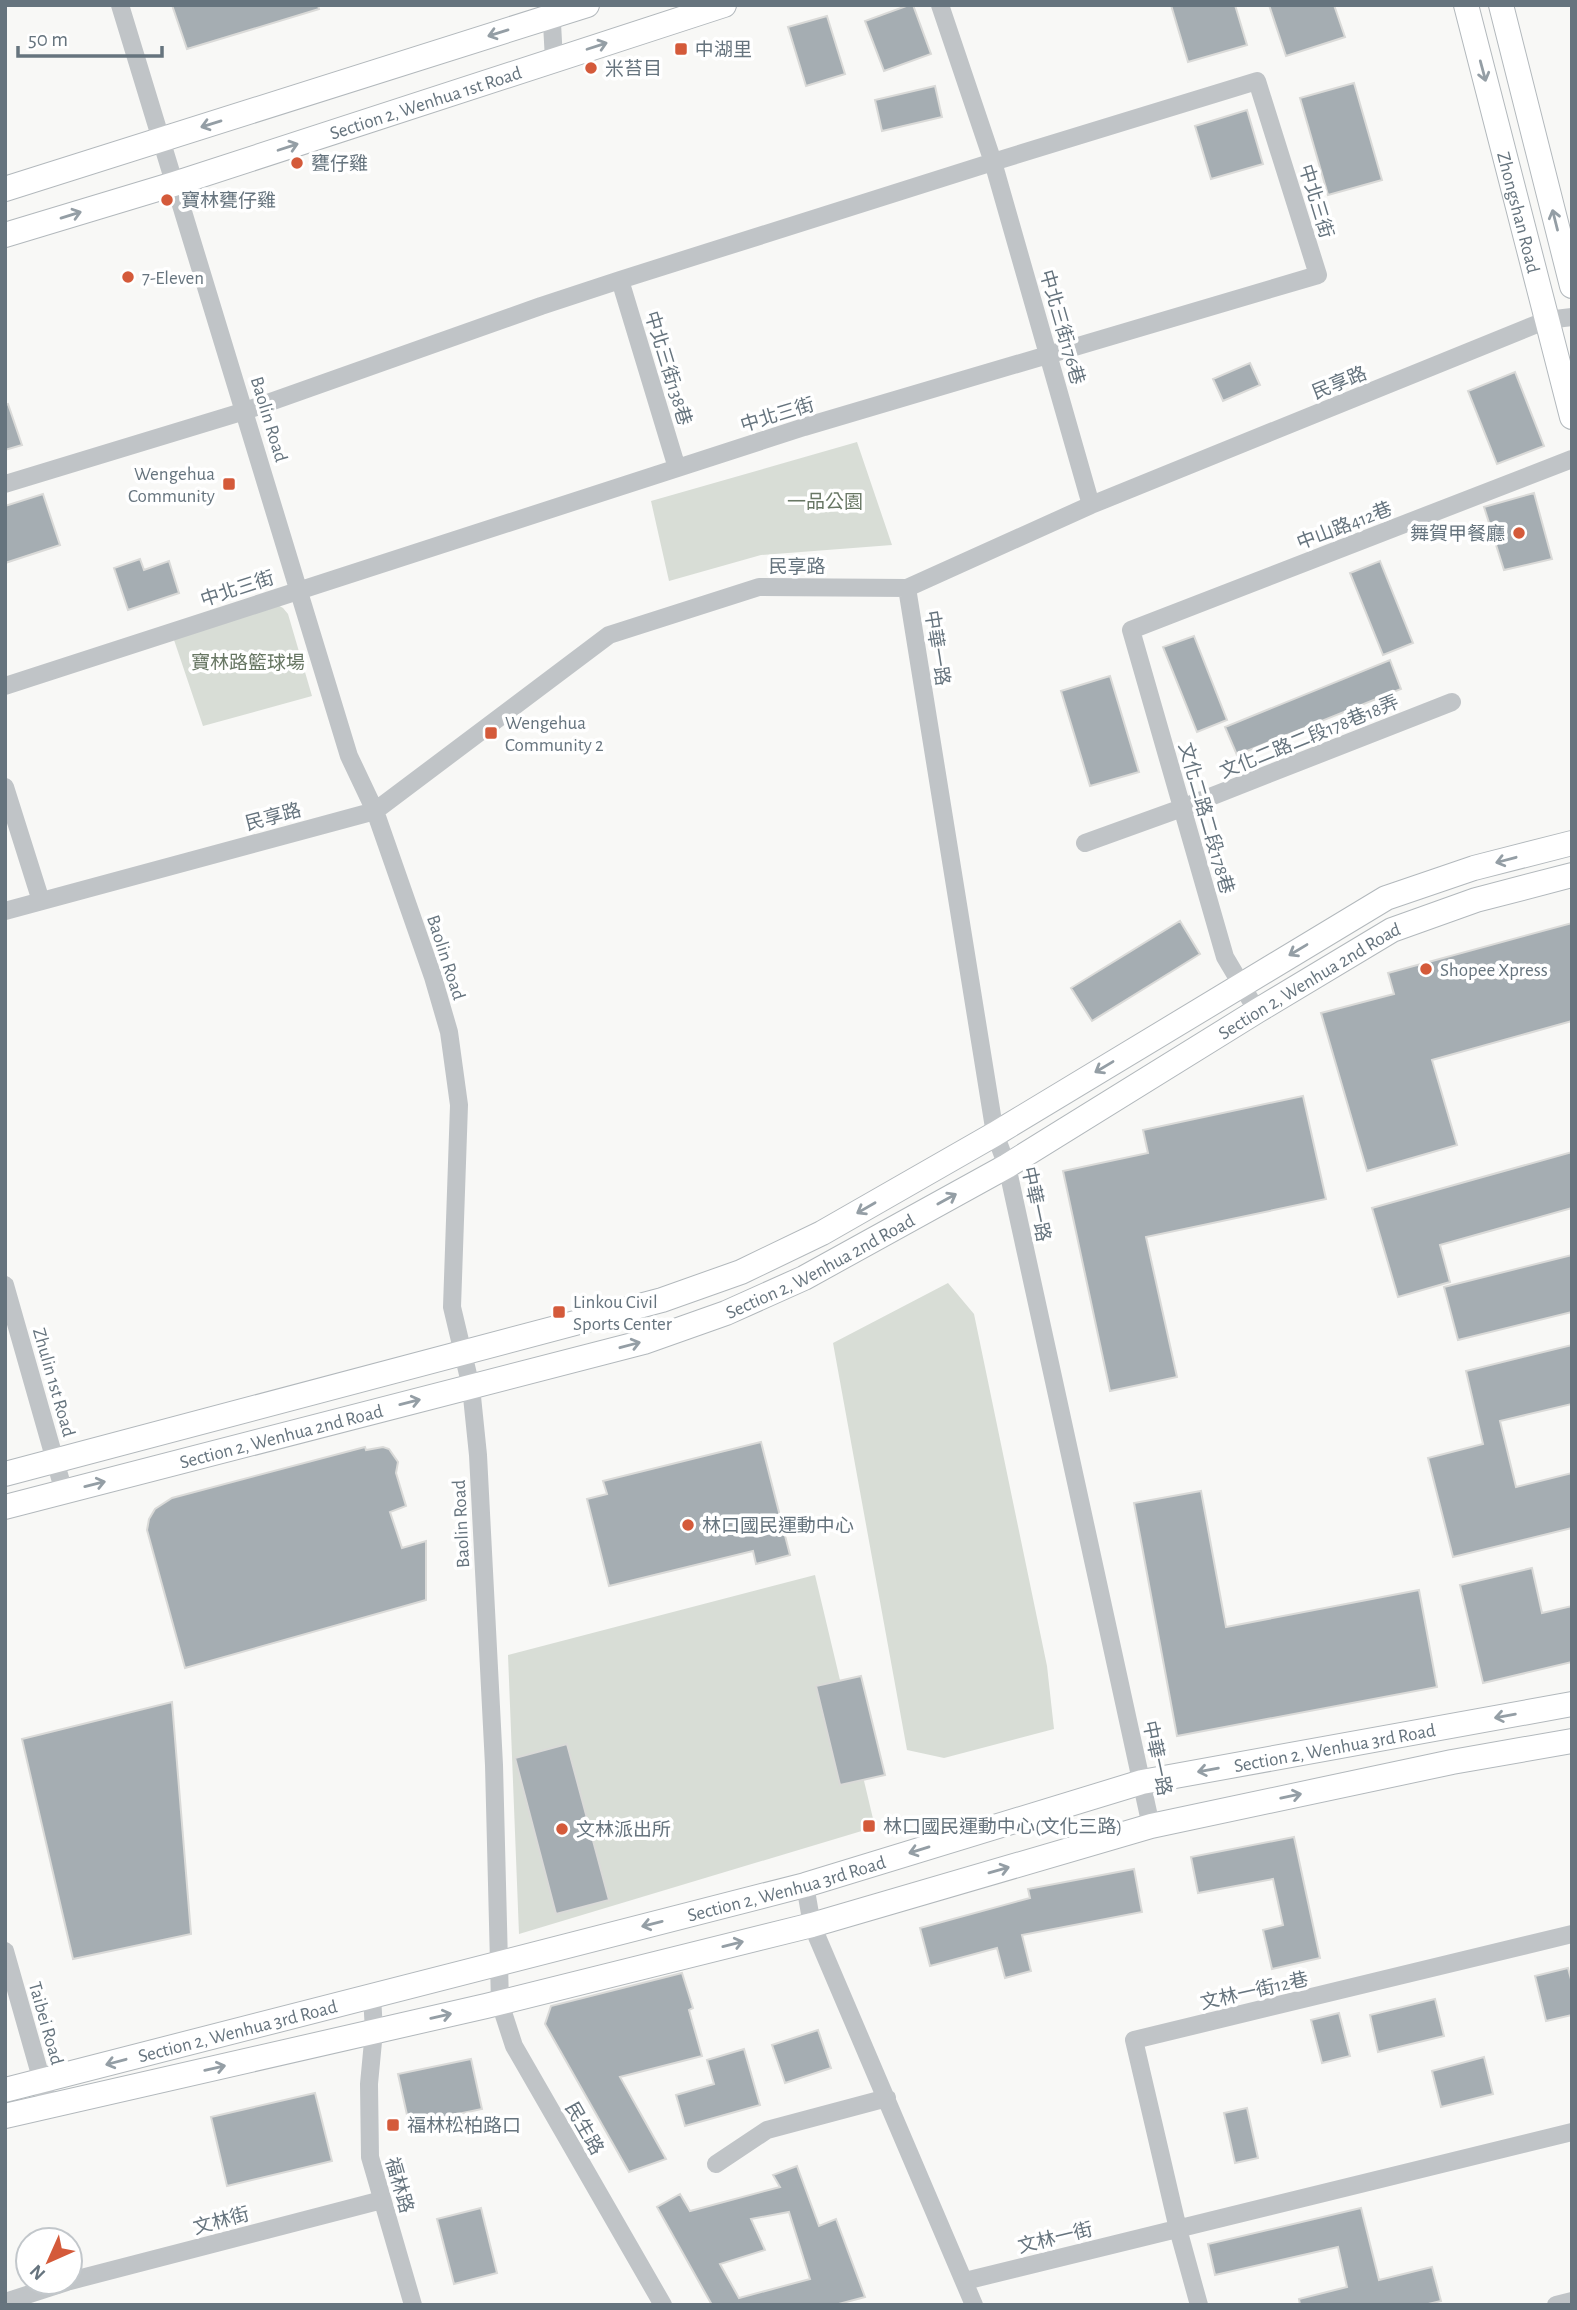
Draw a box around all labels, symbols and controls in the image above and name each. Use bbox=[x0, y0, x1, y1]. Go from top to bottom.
scale bar bbox=[18, 14, 161, 58]
one-way arrow bbox=[488, 28, 510, 40]
text: 50 m bbox=[28, 29, 68, 50]
one-way arrow bbox=[586, 39, 608, 52]
place label: 中湖里 bbox=[695, 40, 752, 60]
marker: 中湖里 bbox=[673, 41, 689, 57]
place label: 米苔目 bbox=[605, 59, 662, 79]
one-way arrow bbox=[1477, 59, 1490, 82]
marker: 米苔目 bbox=[583, 60, 599, 76]
street label: Section 2, Wenhua 1st Road bbox=[328, 63, 524, 144]
one-way arrow bbox=[201, 118, 223, 131]
one-way arrow bbox=[276, 140, 298, 152]
street label: Zhongshan Road bbox=[1493, 150, 1543, 275]
place label: 甕仔雞 bbox=[311, 153, 368, 174]
marker: 甕仔雞 bbox=[289, 155, 305, 171]
street label: 中北三街 bbox=[1295, 162, 1337, 241]
place label: 寶林甕仔雞 bbox=[181, 190, 276, 211]
marker: 寶林甕仔雞 bbox=[159, 192, 175, 208]
one-way arrow bbox=[59, 208, 81, 221]
one-way arrow bbox=[1548, 209, 1561, 232]
street label: 中北三街176巷 bbox=[1036, 267, 1089, 387]
marker: 7-Eleven bbox=[120, 269, 136, 285]
place label: 7-Eleven bbox=[142, 269, 204, 288]
street label: 中北三街138巷 bbox=[641, 308, 696, 428]
street label: 民享路 bbox=[1309, 362, 1370, 403]
street label: Baolin Road bbox=[247, 374, 291, 465]
street label: 中北三街 bbox=[738, 394, 817, 436]
place label: Wengehua Community bbox=[128, 465, 215, 506]
marker: Wengehua Community bbox=[221, 476, 237, 492]
park label: 一品公園 bbox=[787, 492, 863, 512]
street label: 中山路412巷 bbox=[1294, 498, 1395, 553]
place label: 舞賀甲餐廳 bbox=[1410, 523, 1505, 544]
marker: 舞賀甲餐廳 bbox=[1511, 525, 1527, 541]
street label: 民享路 bbox=[768, 556, 826, 577]
street label: 中北三街 bbox=[198, 568, 277, 610]
street label: 中華一路 bbox=[921, 609, 953, 687]
park label: 寶林路籃球場 bbox=[191, 652, 305, 673]
street label: 文化二路二段178巷18弄 bbox=[1217, 691, 1402, 782]
place label: Wengehua Community 2 bbox=[505, 714, 604, 755]
marker: Wengehua Community 2 bbox=[483, 725, 499, 741]
street label: 文化二路二段178巷 bbox=[1175, 740, 1238, 896]
street label: 民享路 bbox=[243, 799, 303, 834]
one-way arrow bbox=[1495, 854, 1518, 867]
street label: Baolin Road bbox=[423, 913, 468, 1003]
street label: Section 2, Wenhua 2nd Road bbox=[1215, 920, 1403, 1044]
one-way arrow bbox=[1289, 943, 1309, 957]
marker: Shopee Xpress bbox=[1418, 961, 1434, 977]
place label: Shopee Xpress bbox=[1440, 961, 1548, 980]
one-way arrow bbox=[1094, 1061, 1114, 1075]
street label: 中華一路 bbox=[1018, 1165, 1054, 1243]
one-way arrow bbox=[936, 1192, 957, 1205]
one-way arrow bbox=[856, 1201, 876, 1215]
street label: Section 2, Wenhua 2nd Road bbox=[723, 1211, 918, 1323]
place label: Linkou Civil Sports Center bbox=[573, 1293, 672, 1334]
marker: Linkou Civil Sports Center bbox=[551, 1304, 567, 1320]
street label: Zhulin 1st Road bbox=[29, 1326, 78, 1439]
one-way arrow bbox=[618, 1338, 641, 1351]
one-way arrow bbox=[398, 1395, 421, 1408]
street label: Section 2, Wenhua 2nd Road bbox=[178, 1402, 385, 1473]
one-way arrow bbox=[83, 1477, 106, 1490]
street label: Baolin Road bbox=[450, 1479, 473, 1569]
place label: 林口國民運動中心 bbox=[702, 1515, 854, 1536]
marker: 林口國民運動中心 bbox=[680, 1517, 696, 1533]
one-way arrow bbox=[1494, 1710, 1517, 1723]
street label: 中華一路 bbox=[1139, 1719, 1175, 1797]
street label: Section 2, Wenhua 3rd Road bbox=[1233, 1721, 1437, 1776]
one-way arrow bbox=[1198, 1764, 1220, 1777]
one-way arrow bbox=[1279, 1788, 1302, 1802]
place label: 林口國民運動中心(文化三路) bbox=[883, 1816, 1122, 1837]
marker: 林口國民運動中心(文化三路) bbox=[861, 1818, 877, 1834]
place label: 文林派出所 bbox=[576, 1819, 671, 1840]
marker: 文林派出所 bbox=[554, 1821, 570, 1837]
one-way arrow bbox=[908, 1844, 930, 1857]
street label: Section 2, Wenhua 3rd Road bbox=[686, 1853, 888, 1926]
one-way arrow bbox=[988, 1863, 1010, 1876]
one-way arrow bbox=[641, 1918, 664, 1931]
one-way arrow bbox=[721, 1937, 744, 1950]
street label: 文林一街12巷 bbox=[1198, 1968, 1310, 2013]
street label: Taibei Road bbox=[25, 1980, 67, 2067]
street label: Section 2, Wenhua 3rd Road bbox=[136, 1997, 339, 2066]
one-way arrow bbox=[429, 2009, 452, 2023]
one-way arrow bbox=[105, 2056, 128, 2069]
one-way arrow bbox=[203, 2061, 226, 2074]
street label: 民生路 bbox=[561, 2099, 607, 2158]
place label: 福林松柏路口 bbox=[407, 2115, 521, 2136]
marker: 福林松柏路口 bbox=[385, 2117, 401, 2133]
street label: 福林路 bbox=[382, 2155, 417, 2215]
street label: 文林街 bbox=[191, 2203, 251, 2238]
street label: 文林一街 bbox=[1016, 2218, 1095, 2257]
north arrow bbox=[14, 2226, 84, 2296]
text: N bbox=[27, 2261, 49, 2283]

